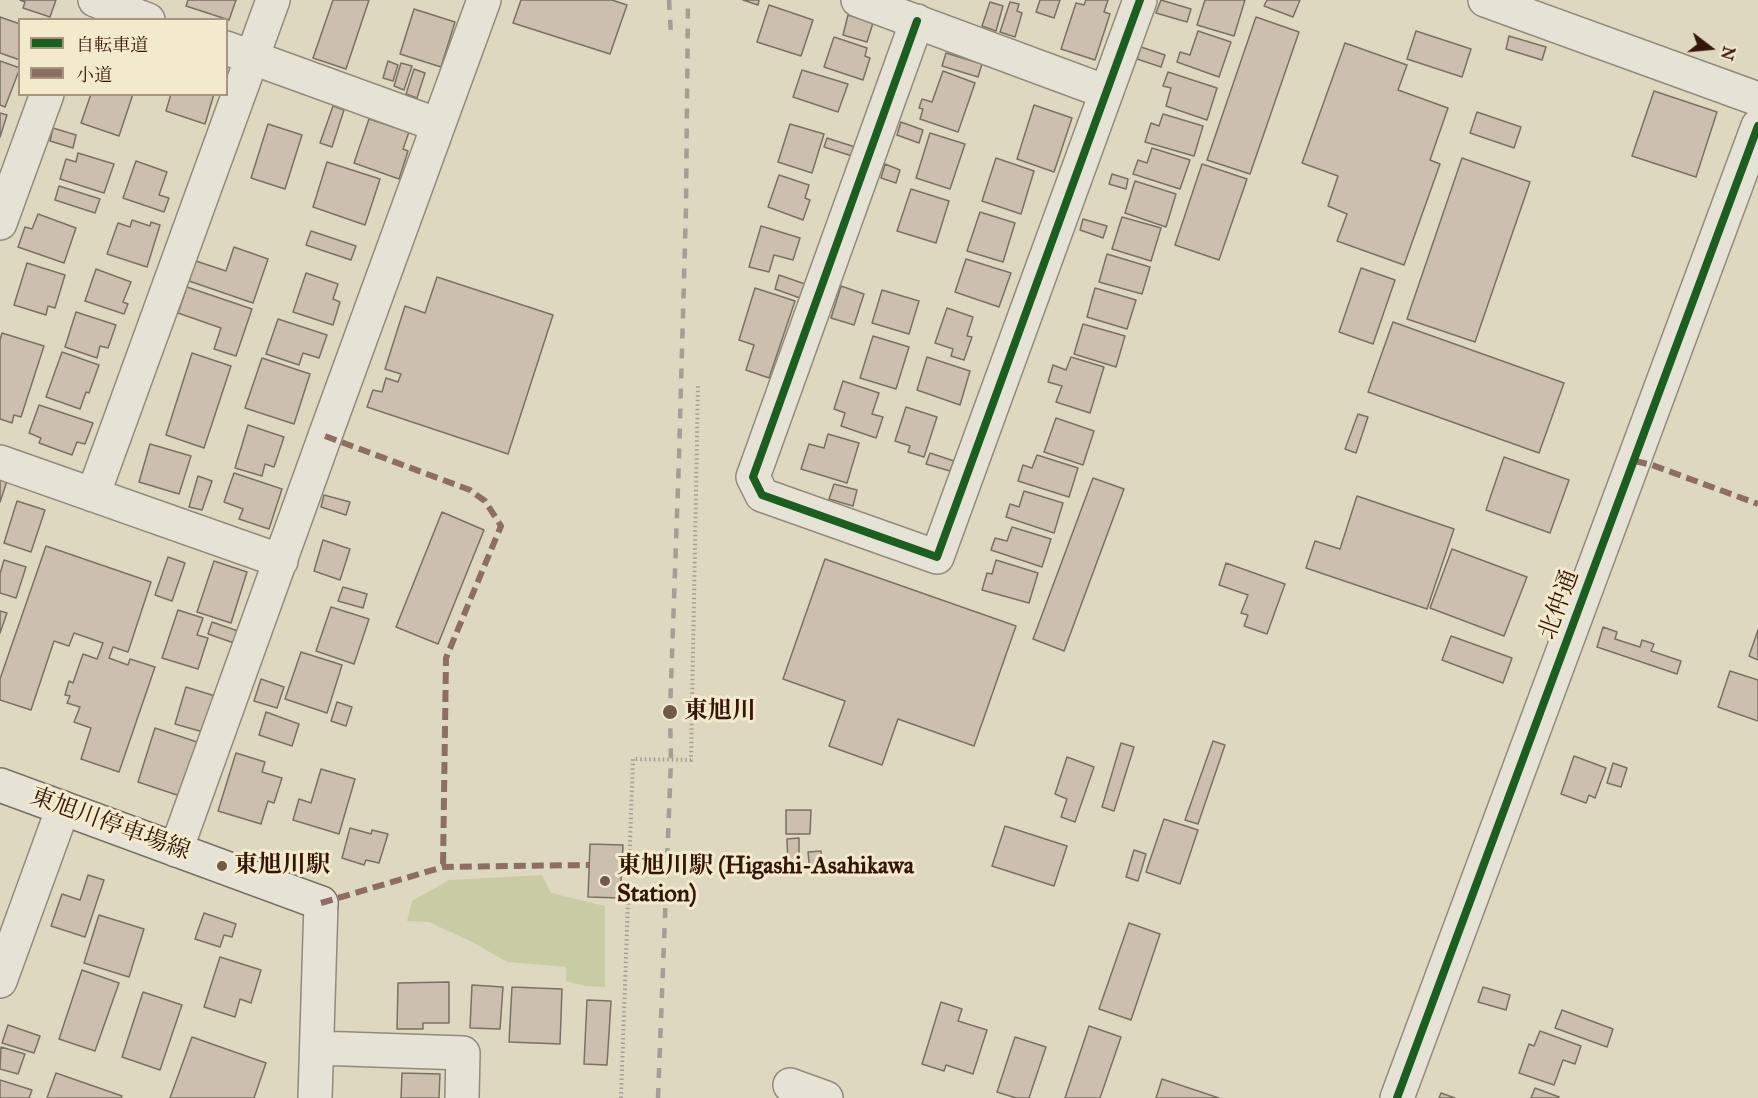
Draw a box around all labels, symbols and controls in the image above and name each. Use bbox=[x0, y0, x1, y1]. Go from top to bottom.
legend bbox=[18, 18, 228, 96]
north arrow bbox=[1680, 18, 1740, 78]
text: 自転車道 bbox=[76, 34, 148, 56]
text: N bbox=[1717, 44, 1739, 62]
text: 小道 bbox=[76, 64, 112, 86]
street label: 北仲通 bbox=[1534, 566, 1586, 644]
place label: 東旭川 bbox=[684, 698, 756, 726]
marker: 東旭川 bbox=[661, 703, 679, 721]
street label: 東旭川停車場線 bbox=[26, 783, 194, 867]
place label: 東旭川駅 bbox=[234, 852, 330, 880]
place label: 東旭川駅 (Higashi-Asahikawa Station) bbox=[617, 853, 914, 909]
marker: 東旭川駅 bbox=[215, 859, 229, 873]
marker: 東旭川駅 (Higashi-Asahikawa Station) bbox=[598, 874, 612, 888]

